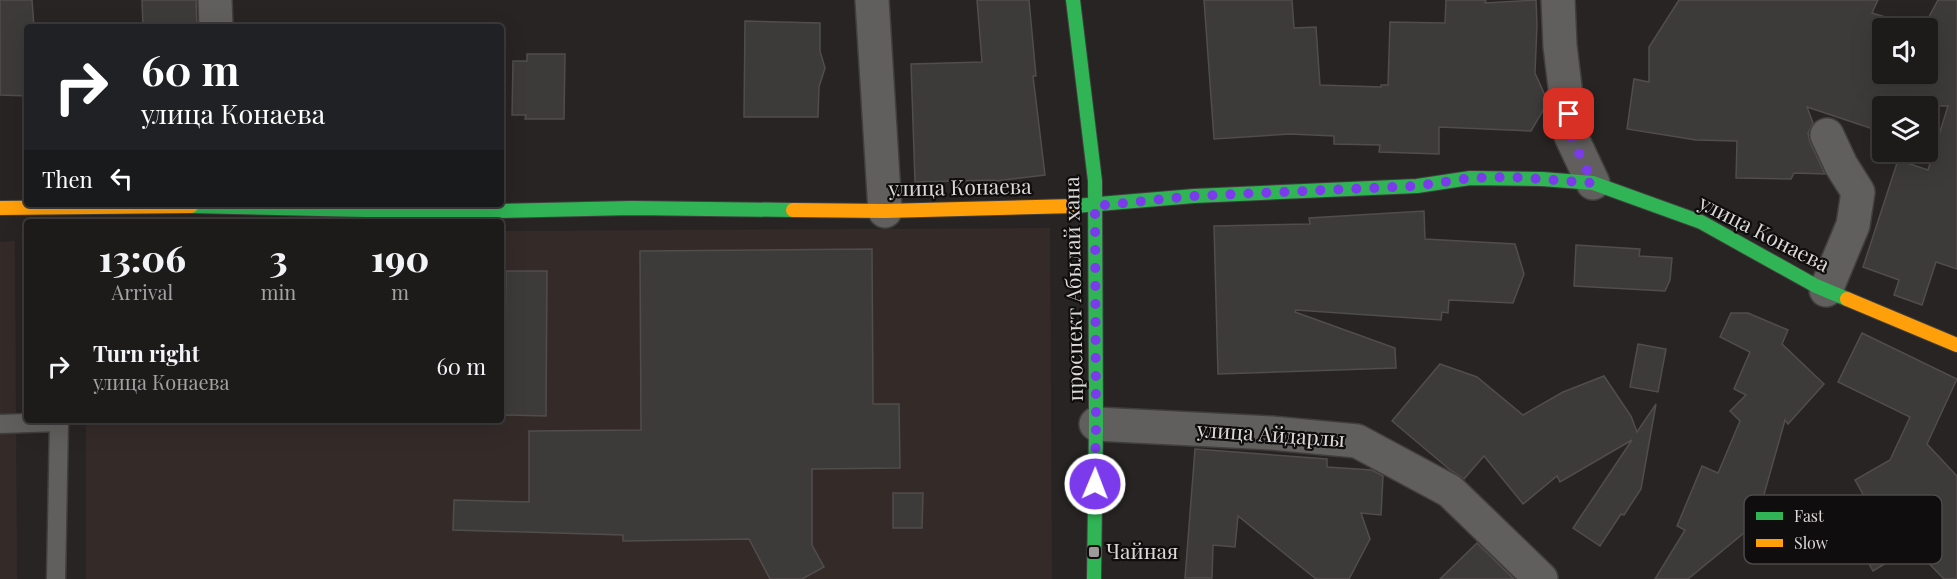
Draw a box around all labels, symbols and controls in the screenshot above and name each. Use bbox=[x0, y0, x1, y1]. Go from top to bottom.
map controls bbox=[1872, 18, 1938, 162]
button: sound bbox=[1872, 18, 1938, 84]
text: 60 m bbox=[141, 41, 239, 97]
icon: right bbox=[42, 48, 120, 126]
pin bbox=[1543, 88, 1594, 139]
text: улица Конаева bbox=[141, 95, 325, 131]
button: layers bbox=[1872, 96, 1938, 162]
icon: arrive bbox=[1552, 97, 1585, 130]
icon: left bbox=[105, 162, 138, 195]
text: Then bbox=[42, 164, 93, 194]
street label: улица Конаева bbox=[887, 171, 1032, 201]
street label: проспект Абылай хана bbox=[1056, 176, 1088, 402]
street label: улица Конаева bbox=[1694, 187, 1836, 277]
text: 13:06 bbox=[99, 233, 186, 281]
text: 3 bbox=[269, 233, 287, 281]
text: 190 bbox=[371, 233, 429, 281]
text: Arrival bbox=[112, 278, 173, 305]
text: min bbox=[261, 278, 296, 305]
text: m bbox=[391, 278, 409, 305]
text: Turn right bbox=[93, 338, 199, 368]
icon: right bbox=[42, 350, 75, 383]
text: 60 m bbox=[436, 351, 486, 381]
text: улица Конаева bbox=[93, 368, 229, 395]
street label: улица Айдарлы bbox=[1195, 414, 1346, 452]
position arrow bbox=[1063, 452, 1127, 516]
legend bbox=[1744, 495, 1942, 564]
text: Fast bbox=[1794, 505, 1824, 526]
text: Slow bbox=[1794, 532, 1829, 553]
place label: Чайная bbox=[1106, 536, 1178, 564]
marker: Чайная bbox=[1087, 545, 1101, 559]

